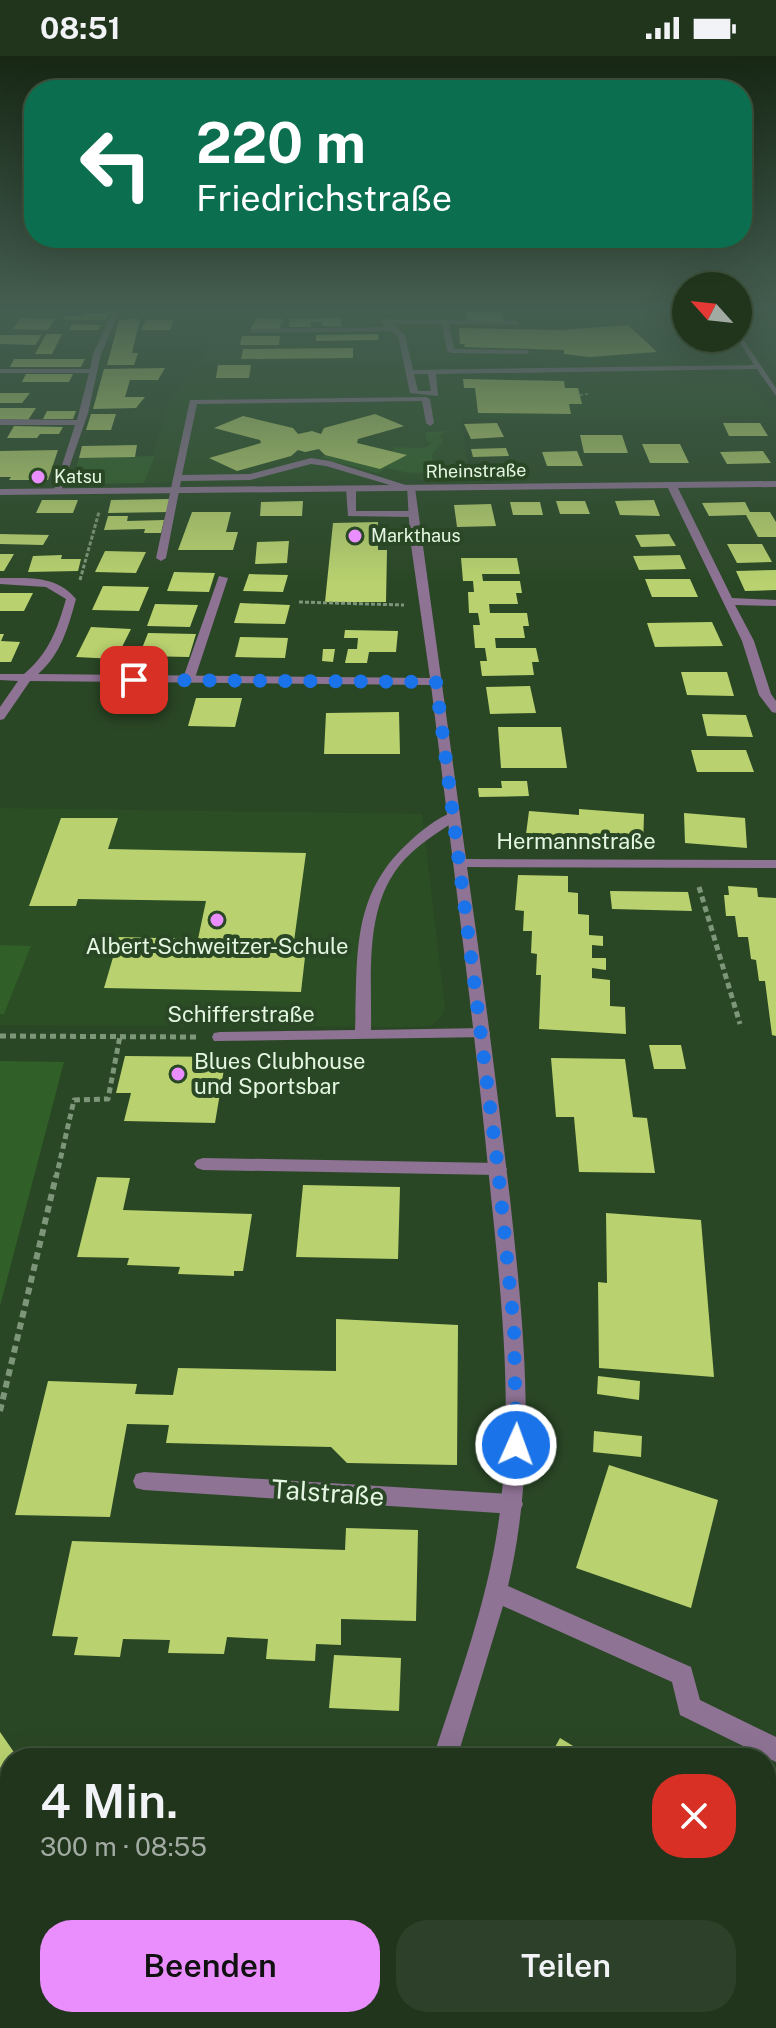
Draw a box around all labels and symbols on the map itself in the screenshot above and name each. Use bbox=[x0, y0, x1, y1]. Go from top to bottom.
north arrow bbox=[672, 272, 752, 352]
street label: Rheinstraße bbox=[425, 459, 527, 482]
place label: Katsu bbox=[54, 466, 102, 487]
marker: Katsu bbox=[29, 468, 47, 486]
place label: Markthaus bbox=[371, 525, 461, 546]
marker: Markthaus bbox=[346, 527, 364, 545]
pin bbox=[100, 646, 168, 714]
street label: Hermannstraße bbox=[496, 828, 656, 854]
marker: Albert-Schweitzer-Schule bbox=[208, 911, 226, 929]
place label: Albert-Schweitzer-Schule bbox=[85, 933, 349, 959]
street label: Schifferstraße bbox=[167, 1001, 315, 1027]
place label: Blues Clubhouse und Sportsbar bbox=[194, 1048, 366, 1099]
marker: Blues Clubhouse und Sportsbar bbox=[169, 1065, 187, 1083]
position arrow bbox=[474, 1403, 558, 1487]
street label: Talstraße bbox=[271, 1473, 385, 1512]

